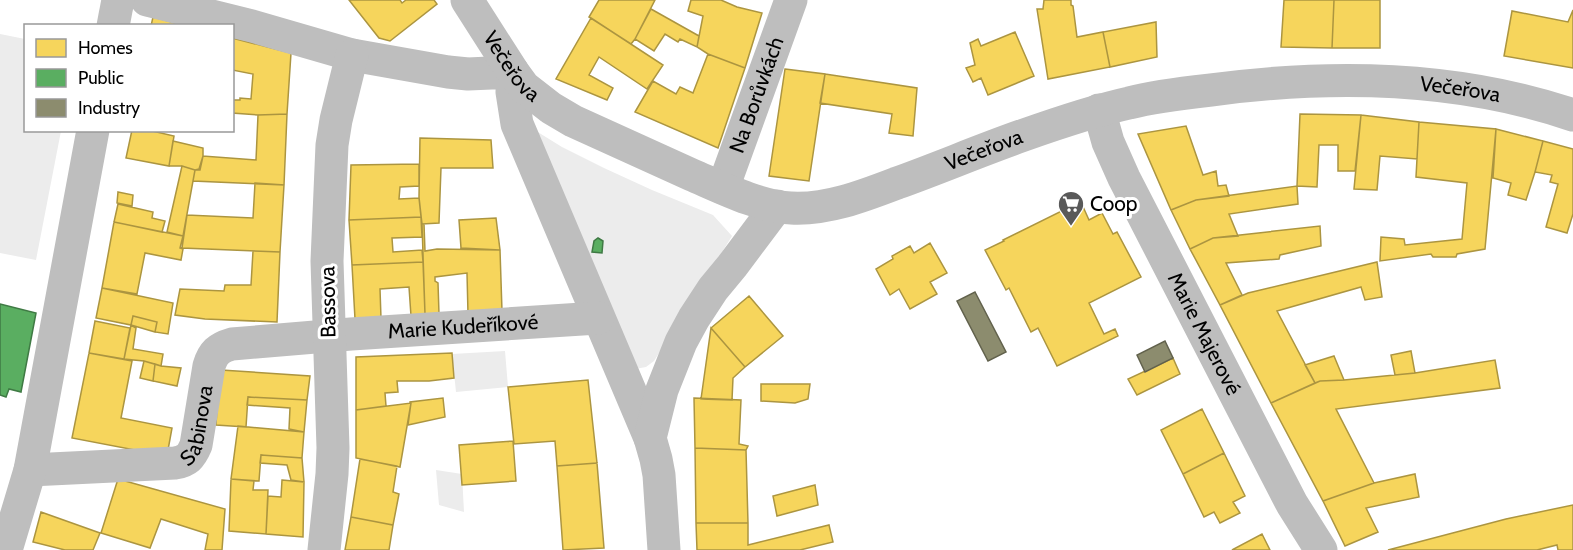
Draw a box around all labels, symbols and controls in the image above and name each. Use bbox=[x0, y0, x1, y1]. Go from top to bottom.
legend bbox=[24, 24, 234, 132]
street label: Večeřova bbox=[478, 26, 545, 107]
street label: Na Borůvkách bbox=[724, 33, 789, 156]
text: Homes bbox=[78, 37, 133, 59]
text: Public bbox=[78, 67, 124, 89]
street label: Večeřova bbox=[1419, 71, 1503, 107]
text: Industry bbox=[78, 97, 140, 119]
street label: Večeřova bbox=[941, 124, 1026, 176]
supermarket icon: Coop bbox=[1056, 189, 1086, 227]
place label: Coop bbox=[1090, 191, 1137, 216]
street label: Bassova bbox=[314, 266, 341, 338]
street label: Marie Majerové bbox=[1163, 268, 1247, 399]
street label: Marie Kudeříkové bbox=[387, 309, 539, 344]
street label: Sabinova bbox=[175, 383, 218, 471]

